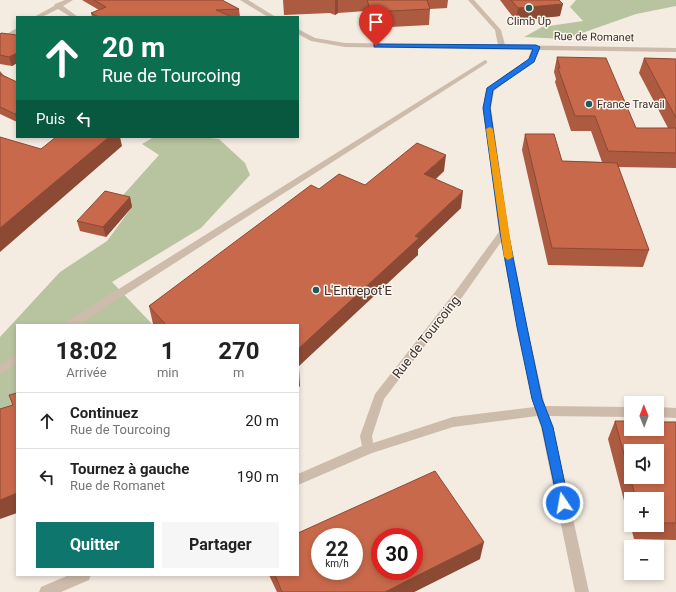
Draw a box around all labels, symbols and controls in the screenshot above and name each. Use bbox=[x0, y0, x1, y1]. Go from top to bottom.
marker: Climb Up bbox=[524, 3, 534, 13]
pin bbox=[359, 5, 393, 46]
icon: arrive bbox=[365, 11, 387, 33]
place label: Climb Up bbox=[507, 15, 551, 28]
street label: Rue de Romanet bbox=[554, 30, 635, 44]
text: 20 m bbox=[102, 31, 165, 64]
icon: ahead bbox=[36, 32, 88, 84]
text: Rue de Tourcoing bbox=[102, 65, 241, 86]
place label: France Travail bbox=[597, 98, 665, 111]
marker: France Travail bbox=[584, 99, 594, 109]
icon: left bbox=[73, 108, 95, 130]
text: Puis bbox=[36, 110, 65, 128]
place label: L'Entrepot'E bbox=[324, 283, 392, 298]
marker: L'Entrepot'E bbox=[311, 285, 321, 295]
street label: Rue de Tourcoing bbox=[389, 293, 463, 381]
text: 18:02 bbox=[56, 337, 117, 365]
text: 1 bbox=[161, 337, 175, 365]
text: 270 bbox=[218, 337, 259, 365]
text: Arrivée bbox=[66, 365, 107, 380]
text: min bbox=[157, 365, 179, 380]
text: m bbox=[233, 365, 245, 380]
north arrow bbox=[624, 396, 664, 436]
map controls bbox=[624, 396, 664, 580]
text: Continuez bbox=[70, 404, 138, 422]
icon: ahead bbox=[36, 410, 58, 432]
text: 20 m bbox=[245, 412, 279, 430]
text: Rue de Tourcoing bbox=[70, 422, 170, 437]
button: sound bbox=[624, 444, 664, 484]
text: Tournez à gauche bbox=[70, 460, 189, 478]
icon: left bbox=[36, 466, 58, 488]
text: 190 m bbox=[237, 468, 279, 486]
text: Rue de Romanet bbox=[70, 478, 165, 493]
position arrow bbox=[542, 482, 584, 524]
button: + bbox=[624, 492, 664, 532]
button: Quitter bbox=[36, 522, 154, 568]
button: Partager bbox=[162, 522, 279, 568]
speed limit sign: 30 bbox=[371, 528, 423, 580]
text: 22 bbox=[326, 537, 348, 561]
button: − bbox=[624, 540, 664, 580]
text: km/h bbox=[325, 558, 349, 569]

